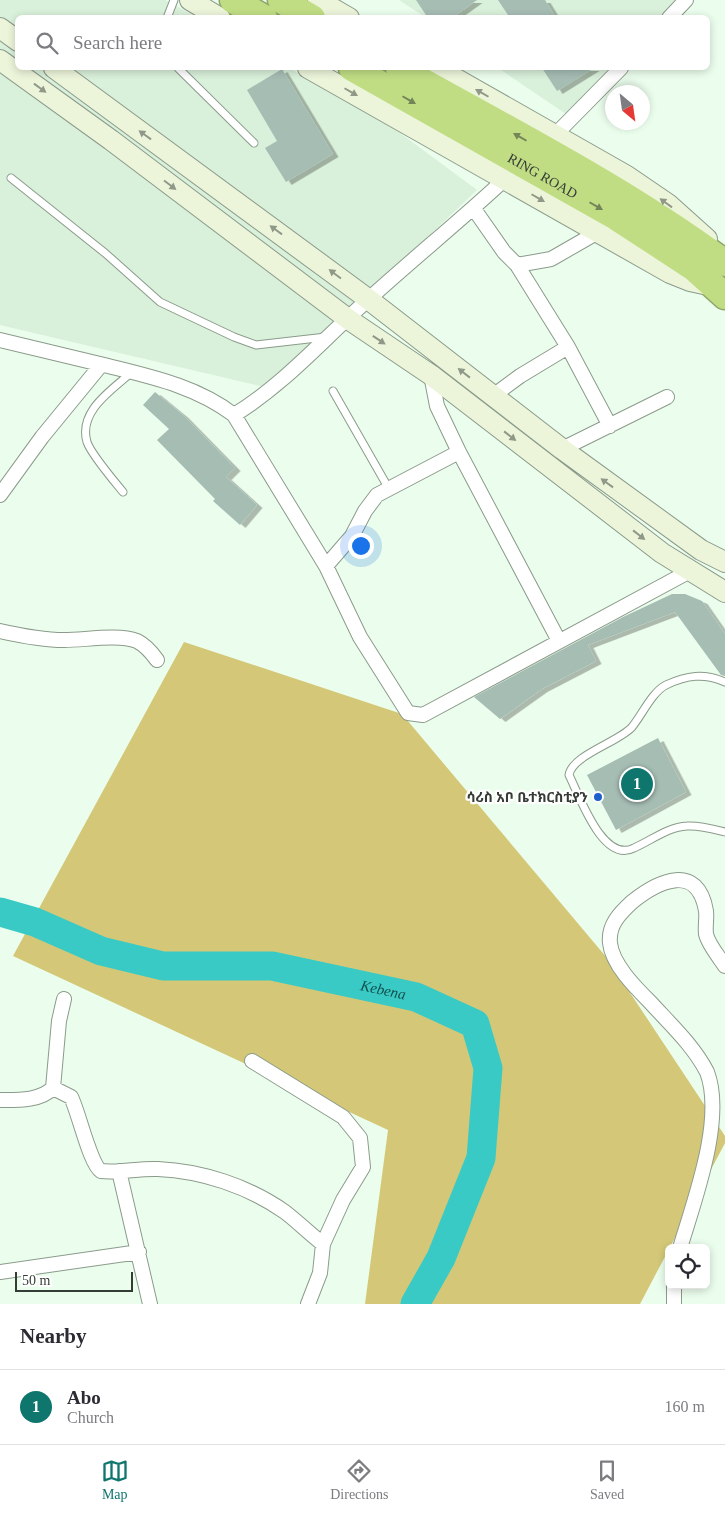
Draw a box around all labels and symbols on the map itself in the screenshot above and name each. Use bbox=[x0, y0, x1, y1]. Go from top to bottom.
one-way arrow bbox=[33, 83, 47, 93]
north arrow bbox=[605, 85, 650, 130]
one-way arrow bbox=[344, 87, 357, 96]
one-way arrow bbox=[474, 89, 489, 97]
one-way arrow bbox=[403, 96, 416, 105]
one-way arrow bbox=[139, 129, 152, 140]
one-way arrow bbox=[514, 132, 527, 141]
street label: RING ROAD bbox=[505, 151, 580, 202]
one-way arrow bbox=[163, 180, 177, 190]
one-way arrow bbox=[530, 194, 545, 202]
one-way arrow bbox=[660, 198, 673, 209]
one-way arrow bbox=[590, 202, 603, 211]
one-way arrow bbox=[270, 225, 283, 236]
one-way arrow bbox=[329, 269, 342, 279]
one-way arrow bbox=[372, 335, 386, 345]
one-way arrow bbox=[458, 368, 471, 379]
one-way arrow bbox=[503, 431, 517, 441]
one-way arrow bbox=[600, 478, 614, 488]
one-way arrow bbox=[632, 530, 646, 540]
your location bbox=[348, 533, 374, 559]
pin: 1 bbox=[621, 765, 653, 803]
place label: ሳሪስ አቦ ቤተክርስቲያን bbox=[466, 790, 588, 805]
marker: ሳሪስ አቦ ቤተክርስቲያን bbox=[592, 791, 604, 803]
water label: Kebena bbox=[358, 977, 407, 1003]
scale bar bbox=[15, 1269, 132, 1292]

